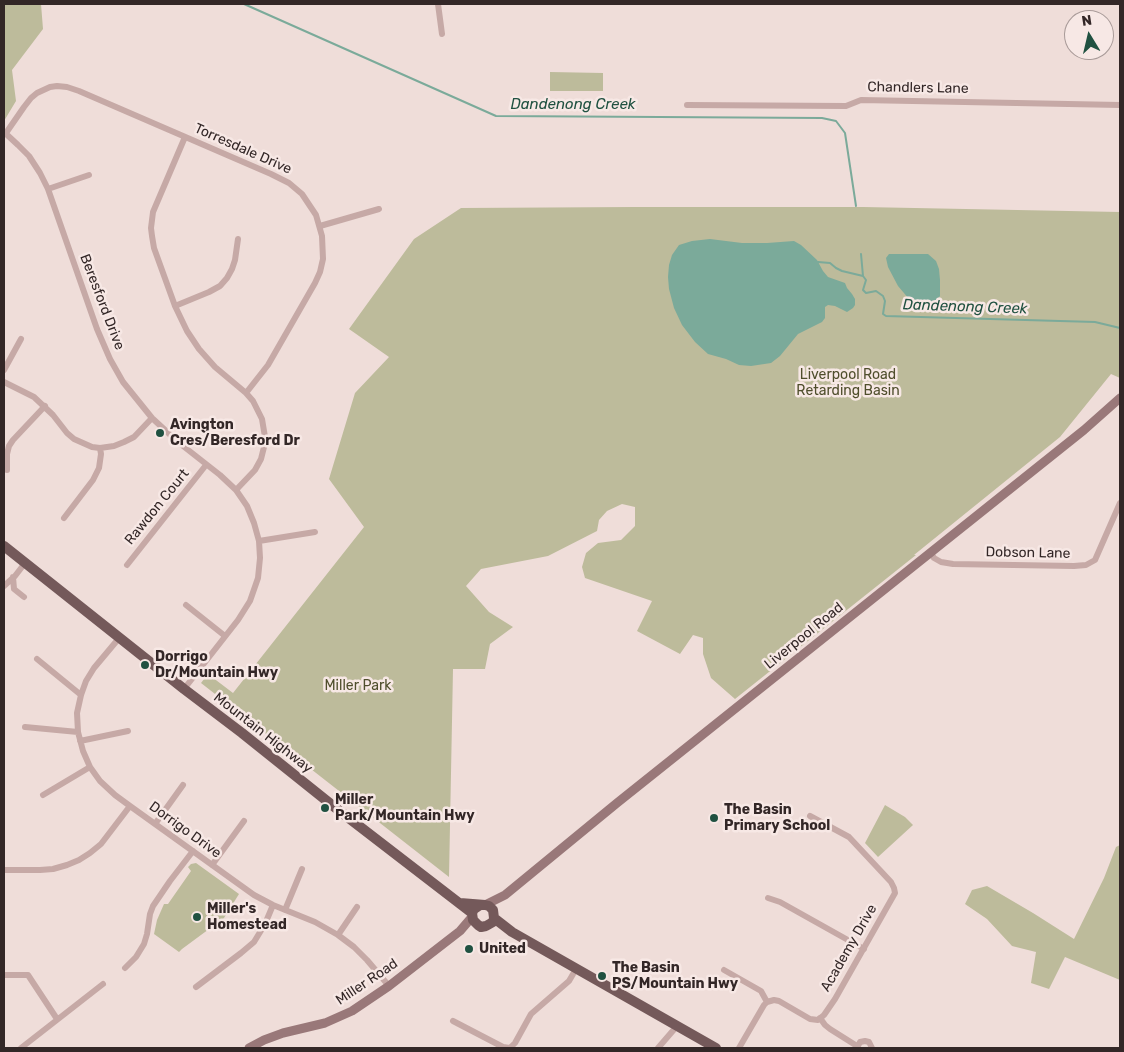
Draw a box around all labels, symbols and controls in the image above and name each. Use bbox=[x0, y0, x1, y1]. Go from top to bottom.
north arrow bbox=[1064, 10, 1114, 60]
text: N bbox=[1080, 11, 1093, 30]
street label: Chandlers Lane bbox=[867, 79, 969, 97]
water label: Dandenong Creek bbox=[510, 96, 636, 114]
street label: Torresdale Drive bbox=[192, 120, 294, 178]
street label: Beresford Drive bbox=[76, 252, 128, 352]
water label: Dandenong Creek bbox=[902, 296, 1028, 318]
park label: Liverpool Road Retarding Basin bbox=[796, 367, 900, 400]
place label: Avington Cres/Beresford Dr bbox=[170, 417, 300, 450]
marker: Avington Cres/Beresford Dr bbox=[154, 427, 166, 439]
street label: Rawdon Court bbox=[121, 466, 193, 548]
street label: Dobson Lane bbox=[985, 544, 1071, 562]
street label: Liverpool Road bbox=[761, 599, 847, 673]
place label: Dorrigo Dr/Mountain Hwy bbox=[155, 649, 278, 682]
marker: Dorrigo Dr/Mountain Hwy bbox=[139, 659, 151, 671]
park label: Miller Park bbox=[324, 678, 392, 694]
street label: Mountain Highway bbox=[210, 689, 316, 777]
place label: Miller Park/Mountain Hwy bbox=[335, 792, 475, 824]
street label: Dorrigo Drive bbox=[146, 798, 224, 862]
marker: Miller Park/Mountain Hwy bbox=[319, 802, 331, 814]
place label: The Basin Primary School bbox=[724, 802, 830, 834]
marker: The Basin Primary School bbox=[708, 812, 720, 824]
place label: Miller's Homestead bbox=[207, 901, 287, 934]
street label: Academy Drive bbox=[817, 901, 881, 995]
marker: Miller's Homestead bbox=[191, 911, 203, 923]
place label: United bbox=[479, 941, 526, 957]
marker: United bbox=[463, 943, 475, 955]
street label: Miller Road bbox=[333, 955, 401, 1009]
place label: The Basin PS/Mountain Hwy bbox=[612, 960, 738, 992]
marker: The Basin PS/Mountain Hwy bbox=[596, 970, 608, 982]

